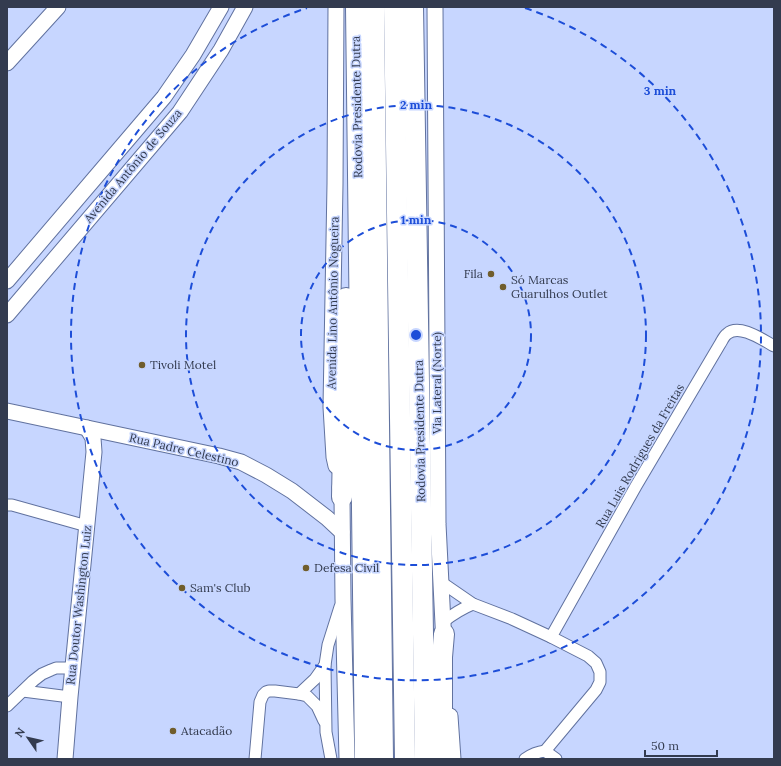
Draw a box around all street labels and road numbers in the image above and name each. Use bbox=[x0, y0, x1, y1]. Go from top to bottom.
street label: Rodovia Presidente Dutra bbox=[348, 36, 365, 178]
street label: Avenida Antônio de Souza bbox=[80, 106, 185, 227]
street label: Avenida Lino Antônio Nogueira bbox=[323, 216, 342, 391]
street label: Via Lateral (Norte) bbox=[429, 332, 445, 435]
street label: Rodovia Presidente Dutra bbox=[411, 360, 428, 502]
street label: Rua Luis Rodrigues da Freitas bbox=[592, 381, 687, 531]
street label: Rua Padre Celestino bbox=[128, 430, 240, 469]
street label: Rua Doutor Washington Luiz bbox=[63, 524, 94, 686]

